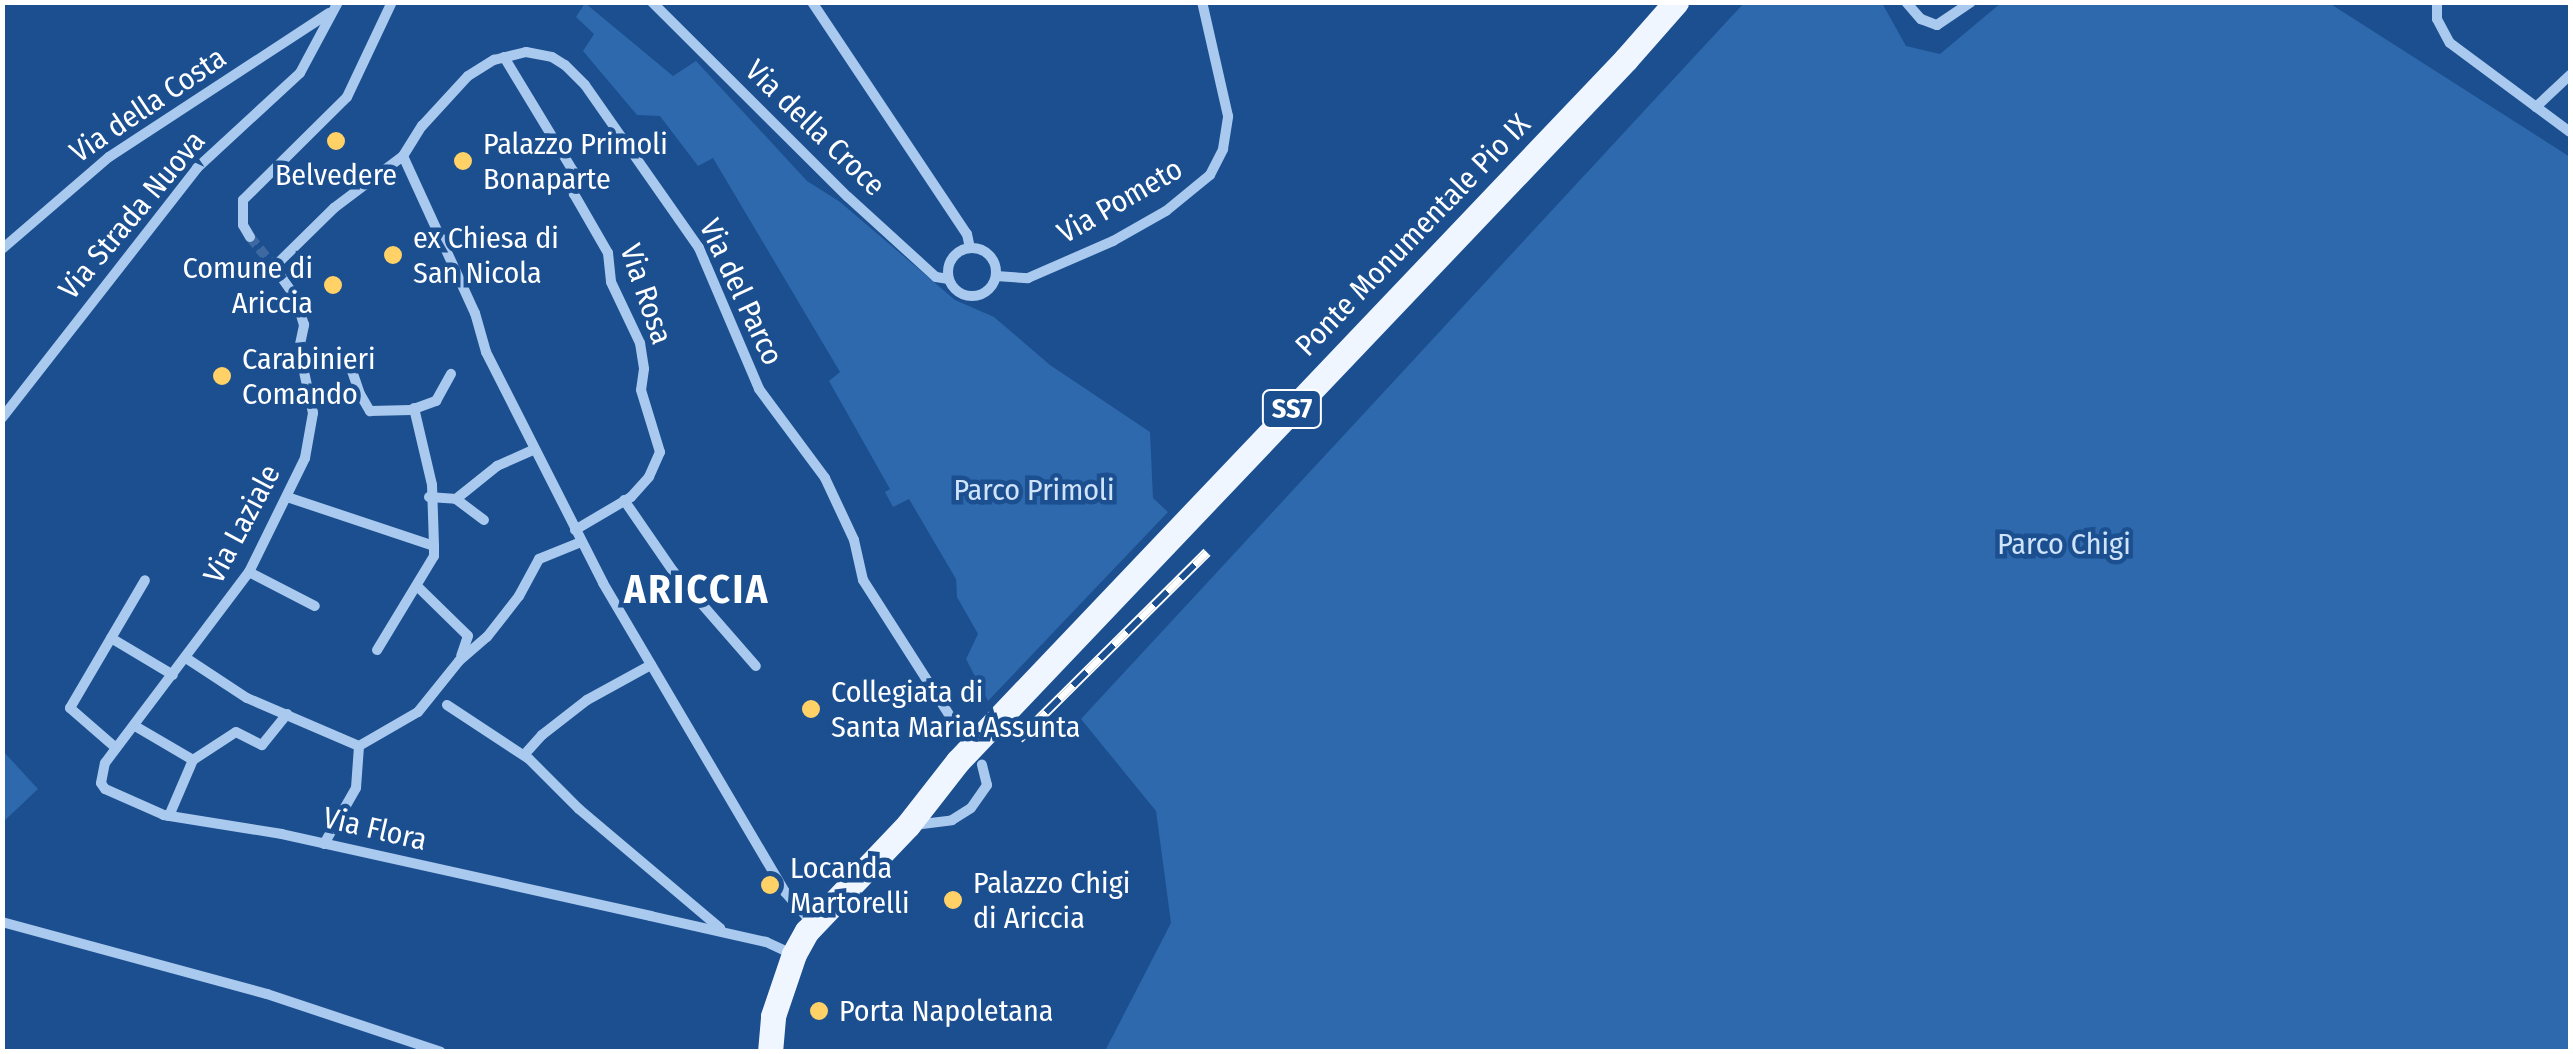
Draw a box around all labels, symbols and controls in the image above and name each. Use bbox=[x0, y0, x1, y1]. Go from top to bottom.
street label: Via della Costa bbox=[63, 40, 233, 170]
street label: Via della Croce bbox=[738, 52, 892, 204]
street label: Ponte Monumentale Pio IX bbox=[1288, 107, 1538, 363]
street label: Via Strada Nuova bbox=[51, 124, 213, 306]
place label: Palazzo Primoli Bonaparte bbox=[483, 126, 668, 196]
marker: Belvedere bbox=[325, 130, 347, 152]
marker: Palazzo Primoli Bonaparte bbox=[452, 150, 474, 172]
street label: Via Pometo bbox=[1051, 151, 1189, 251]
place label: Belvedere bbox=[275, 157, 397, 193]
street label: Via del Parco bbox=[692, 213, 790, 371]
place label: ex Chiesa di San Nicola bbox=[413, 220, 559, 290]
street label: Via Rosa bbox=[612, 239, 680, 349]
marker: ex Chiesa di San Nicola bbox=[382, 244, 404, 266]
place label: Comune di Ariccia bbox=[183, 250, 313, 320]
marker: Comune di Ariccia bbox=[322, 274, 344, 296]
place label: Carabinieri Comando bbox=[242, 341, 376, 412]
marker: Carabinieri Comando bbox=[211, 365, 233, 387]
road number: SS7 bbox=[1260, 386, 1324, 432]
street label: Via Laziale bbox=[196, 459, 288, 589]
park label: Parco Primoli bbox=[953, 472, 1115, 508]
park label: Parco Chigi bbox=[1997, 526, 2131, 562]
district label: ARICCIA bbox=[624, 566, 770, 614]
place label: Collegiata di Santa Maria Assunta bbox=[831, 674, 1080, 744]
marker: Collegiata di Santa Maria Assunta bbox=[800, 698, 822, 720]
street label: Via Flora bbox=[320, 800, 430, 858]
place label: Locanda Martorelli bbox=[790, 850, 909, 920]
place label: Palazzo Chigi di Ariccia bbox=[973, 865, 1130, 936]
marker: Locanda Martorelli bbox=[759, 874, 781, 896]
marker: Palazzo Chigi di Ariccia bbox=[942, 889, 964, 911]
place label: Porta Napoletana bbox=[839, 993, 1053, 1029]
marker: Porta Napoletana bbox=[808, 1000, 830, 1022]

